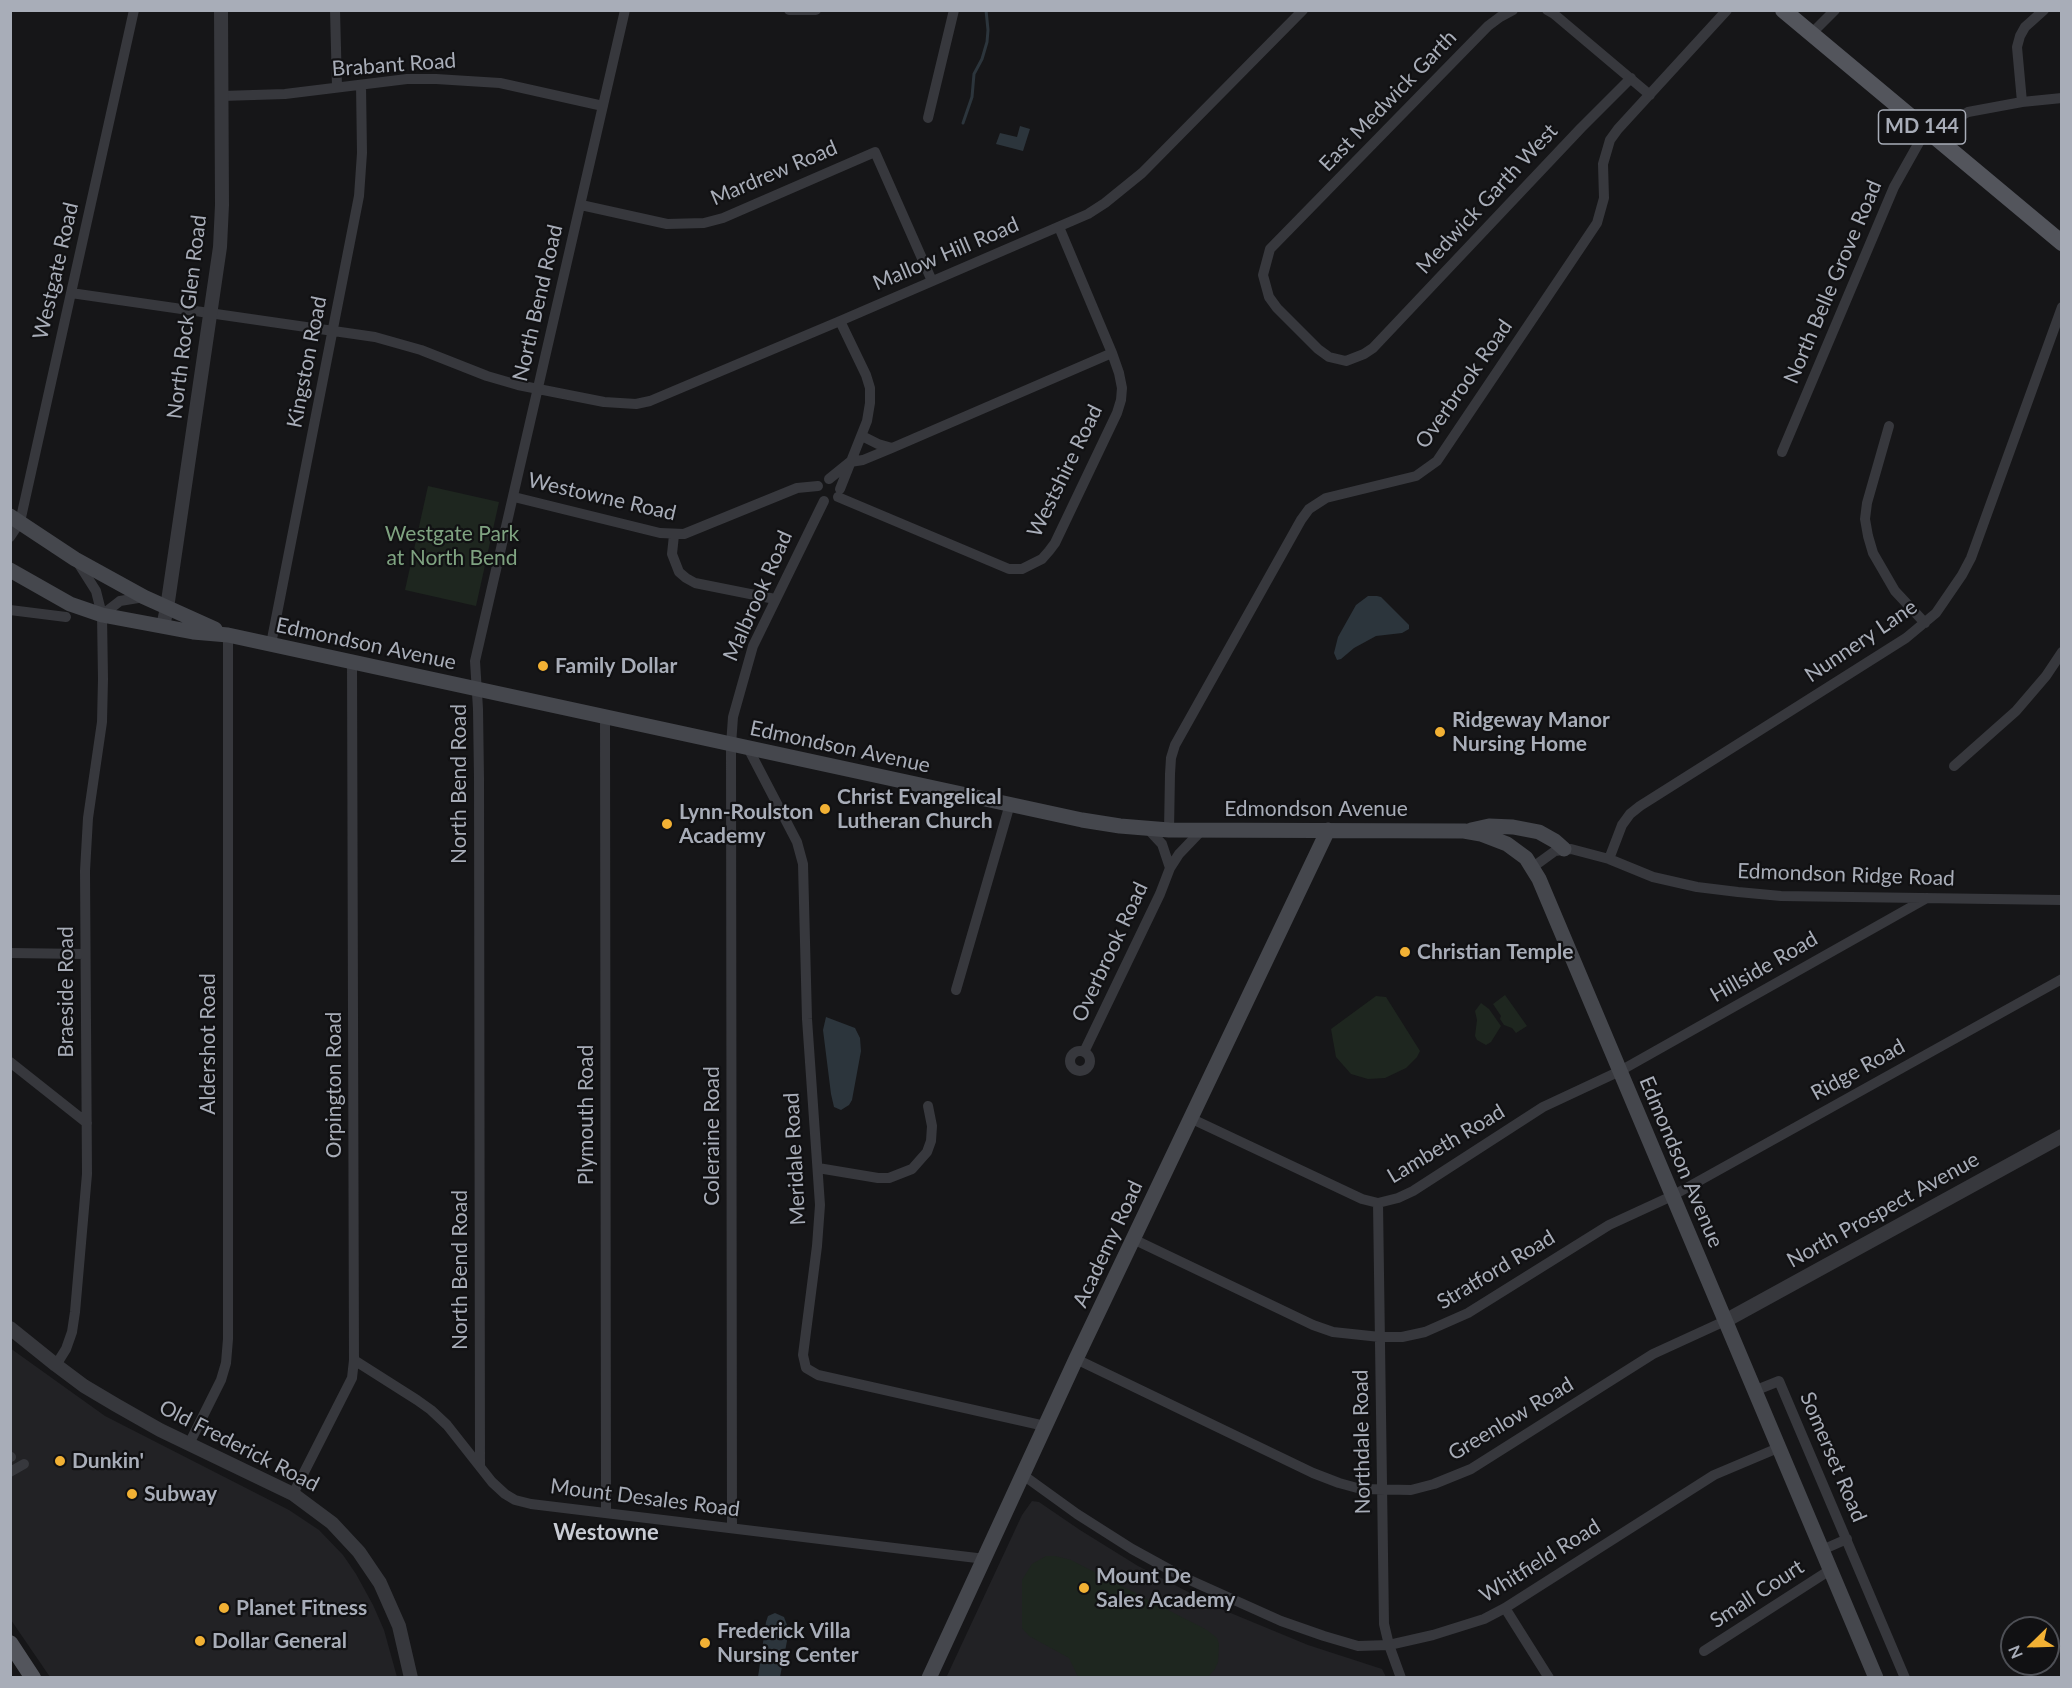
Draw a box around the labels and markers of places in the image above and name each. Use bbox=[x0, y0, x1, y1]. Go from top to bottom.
place label: Family Dollar bbox=[555, 653, 677, 679]
marker: Family Dollar bbox=[536, 659, 550, 673]
place label: Ridgeway Manor Nursing Home bbox=[1452, 707, 1610, 757]
marker: Ridgeway Manor Nursing Home bbox=[1433, 725, 1447, 739]
place label: Christ Evangelical Lutheran Church bbox=[837, 784, 1002, 834]
place label: Lynn-Roulston Academy bbox=[679, 799, 813, 849]
marker: Christ Evangelical Lutheran Church bbox=[818, 802, 832, 816]
marker: Lynn-Roulston Academy bbox=[660, 817, 674, 831]
place label: Christian Temple bbox=[1417, 939, 1573, 965]
marker: Christian Temple bbox=[1398, 945, 1412, 959]
place label: Dunkin' bbox=[72, 1448, 144, 1474]
marker: Dunkin' bbox=[53, 1454, 67, 1468]
place label: Subway bbox=[144, 1481, 217, 1507]
marker: Subway bbox=[125, 1487, 139, 1501]
place label: Mount De Sales Academy bbox=[1096, 1563, 1235, 1613]
marker: Mount De Sales Academy bbox=[1077, 1581, 1091, 1595]
place label: Planet Fitness bbox=[236, 1595, 367, 1621]
marker: Planet Fitness bbox=[217, 1601, 231, 1615]
place label: Frederick Villa Nursing Center bbox=[717, 1618, 859, 1668]
place label: Dollar General bbox=[212, 1628, 347, 1654]
marker: Dollar General bbox=[193, 1634, 207, 1648]
marker: Frederick Villa Nursing Center bbox=[698, 1636, 712, 1650]

